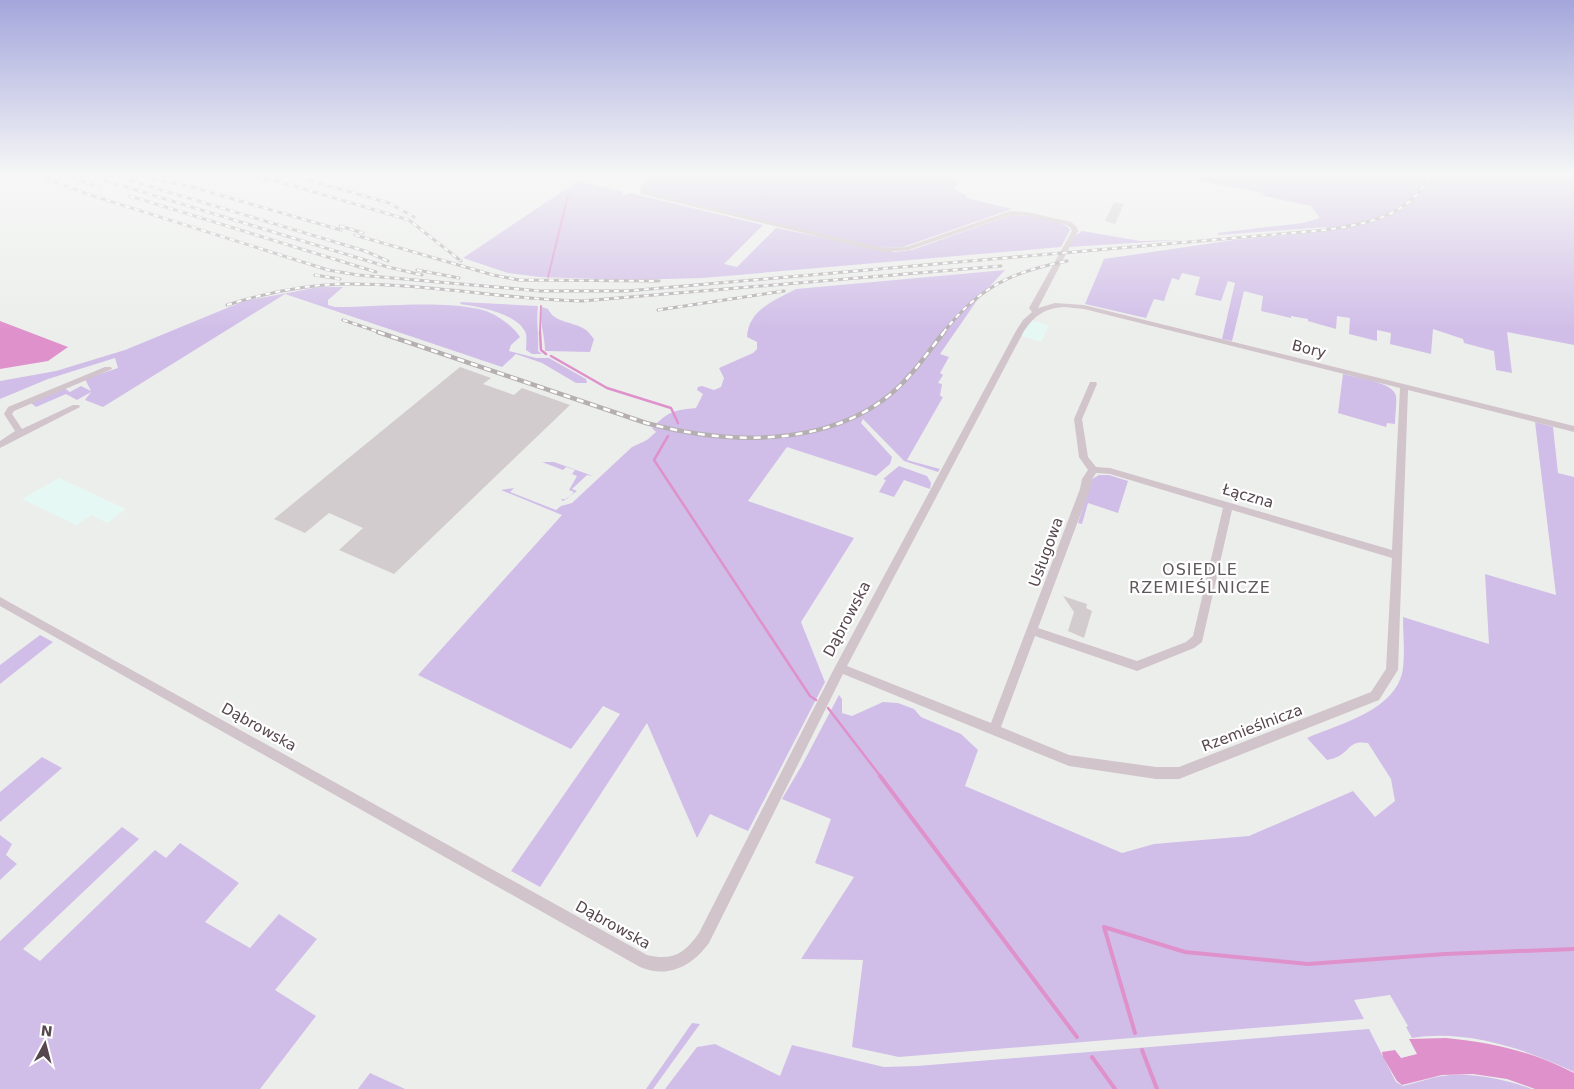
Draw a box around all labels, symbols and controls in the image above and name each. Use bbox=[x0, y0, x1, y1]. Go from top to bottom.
street label: Bory bbox=[1290, 336, 1328, 362]
street label: Łączna bbox=[1219, 480, 1276, 512]
street label: Usługowa bbox=[1025, 515, 1067, 589]
district label: OSIEDLE RZEMIEŚLNICZE bbox=[1129, 560, 1271, 597]
street label: Dąbrowska bbox=[820, 578, 874, 660]
street label: Dąbrowska bbox=[218, 699, 300, 755]
street label: Rzemieślnicza bbox=[1199, 701, 1305, 755]
street label: Dąbrowska bbox=[572, 897, 654, 953]
north arrow bbox=[20, 1019, 70, 1069]
text: N bbox=[40, 1022, 53, 1040]

